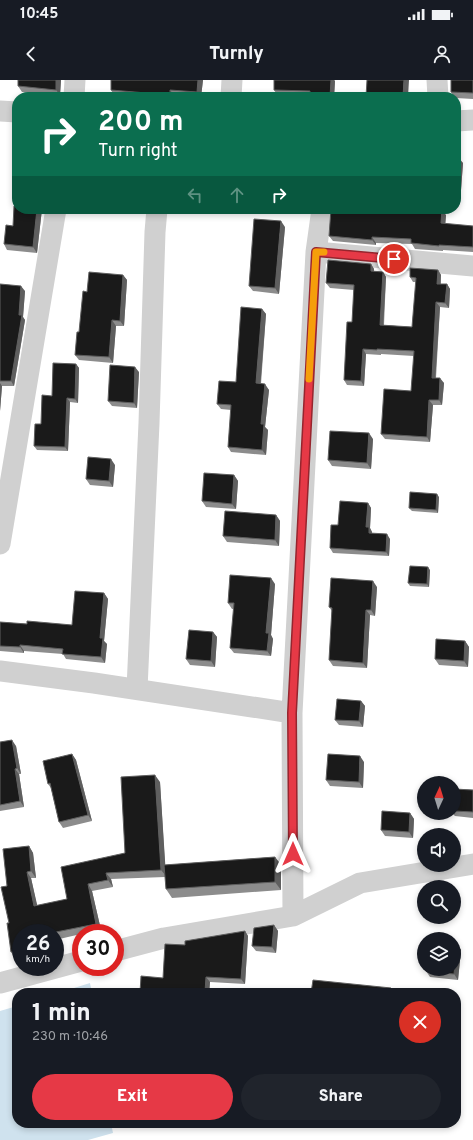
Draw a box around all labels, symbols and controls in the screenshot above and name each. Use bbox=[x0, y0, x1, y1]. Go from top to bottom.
text: 10:45 bbox=[20, 5, 58, 24]
icon: back bbox=[20, 43, 42, 65]
text: Turnly bbox=[209, 43, 264, 66]
icon: person bbox=[431, 43, 453, 65]
text: 200 m bbox=[98, 105, 184, 141]
icon: right bbox=[32, 108, 84, 160]
text: Turn right bbox=[98, 140, 178, 163]
icon: left bbox=[184, 184, 206, 206]
icon: ahead bbox=[226, 184, 248, 206]
icon: right bbox=[268, 184, 290, 206]
pin bbox=[377, 242, 411, 276]
icon: arrive bbox=[383, 248, 405, 270]
north arrow bbox=[417, 776, 461, 820]
map controls bbox=[417, 776, 461, 976]
button: sound bbox=[417, 828, 461, 872]
position arrow bbox=[272, 833, 314, 875]
button: search bbox=[417, 880, 461, 924]
speed limit sign: 30 bbox=[72, 924, 124, 976]
text: 26 bbox=[26, 932, 50, 958]
button: layers bbox=[417, 932, 461, 976]
text: km/h bbox=[26, 953, 50, 966]
text: 1 min bbox=[32, 999, 91, 1029]
button: close bbox=[399, 1001, 441, 1043]
text: 230 m · 10:46 bbox=[32, 1029, 108, 1045]
button: Exit bbox=[32, 1074, 233, 1120]
button: Share bbox=[241, 1074, 441, 1120]

